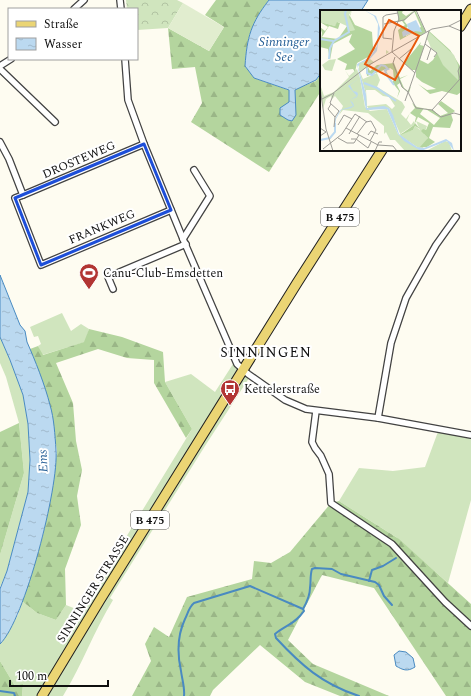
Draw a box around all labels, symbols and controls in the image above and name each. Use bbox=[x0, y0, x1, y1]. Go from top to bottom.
legend bbox=[8, 8, 138, 60]
inset map bbox=[320, 10, 461, 151]
text: Straße bbox=[44, 15, 79, 34]
water label: Sinninger See bbox=[259, 32, 310, 67]
text: Wasser bbox=[44, 35, 82, 54]
street label: DROSTEWEG bbox=[39, 136, 119, 184]
street label: FRANKWEG bbox=[66, 204, 138, 250]
road number: B 475 bbox=[321, 208, 359, 226]
sports icon: Canu-Club-Emsdetten bbox=[78, 262, 100, 290]
place label: Canu-Club-Emsdetten bbox=[103, 264, 223, 283]
district label: SINNINGEN bbox=[220, 342, 312, 363]
bus stop icon: Kettelerstraße bbox=[219, 378, 241, 406]
place label: Kettelerstraße bbox=[244, 380, 320, 399]
water label: Ems bbox=[32, 449, 54, 473]
road number: B 475 bbox=[131, 511, 169, 529]
street label: SINNINGER STRASSE bbox=[52, 531, 134, 647]
scale bar bbox=[10, 662, 108, 688]
text: 100 m bbox=[16, 667, 47, 686]

